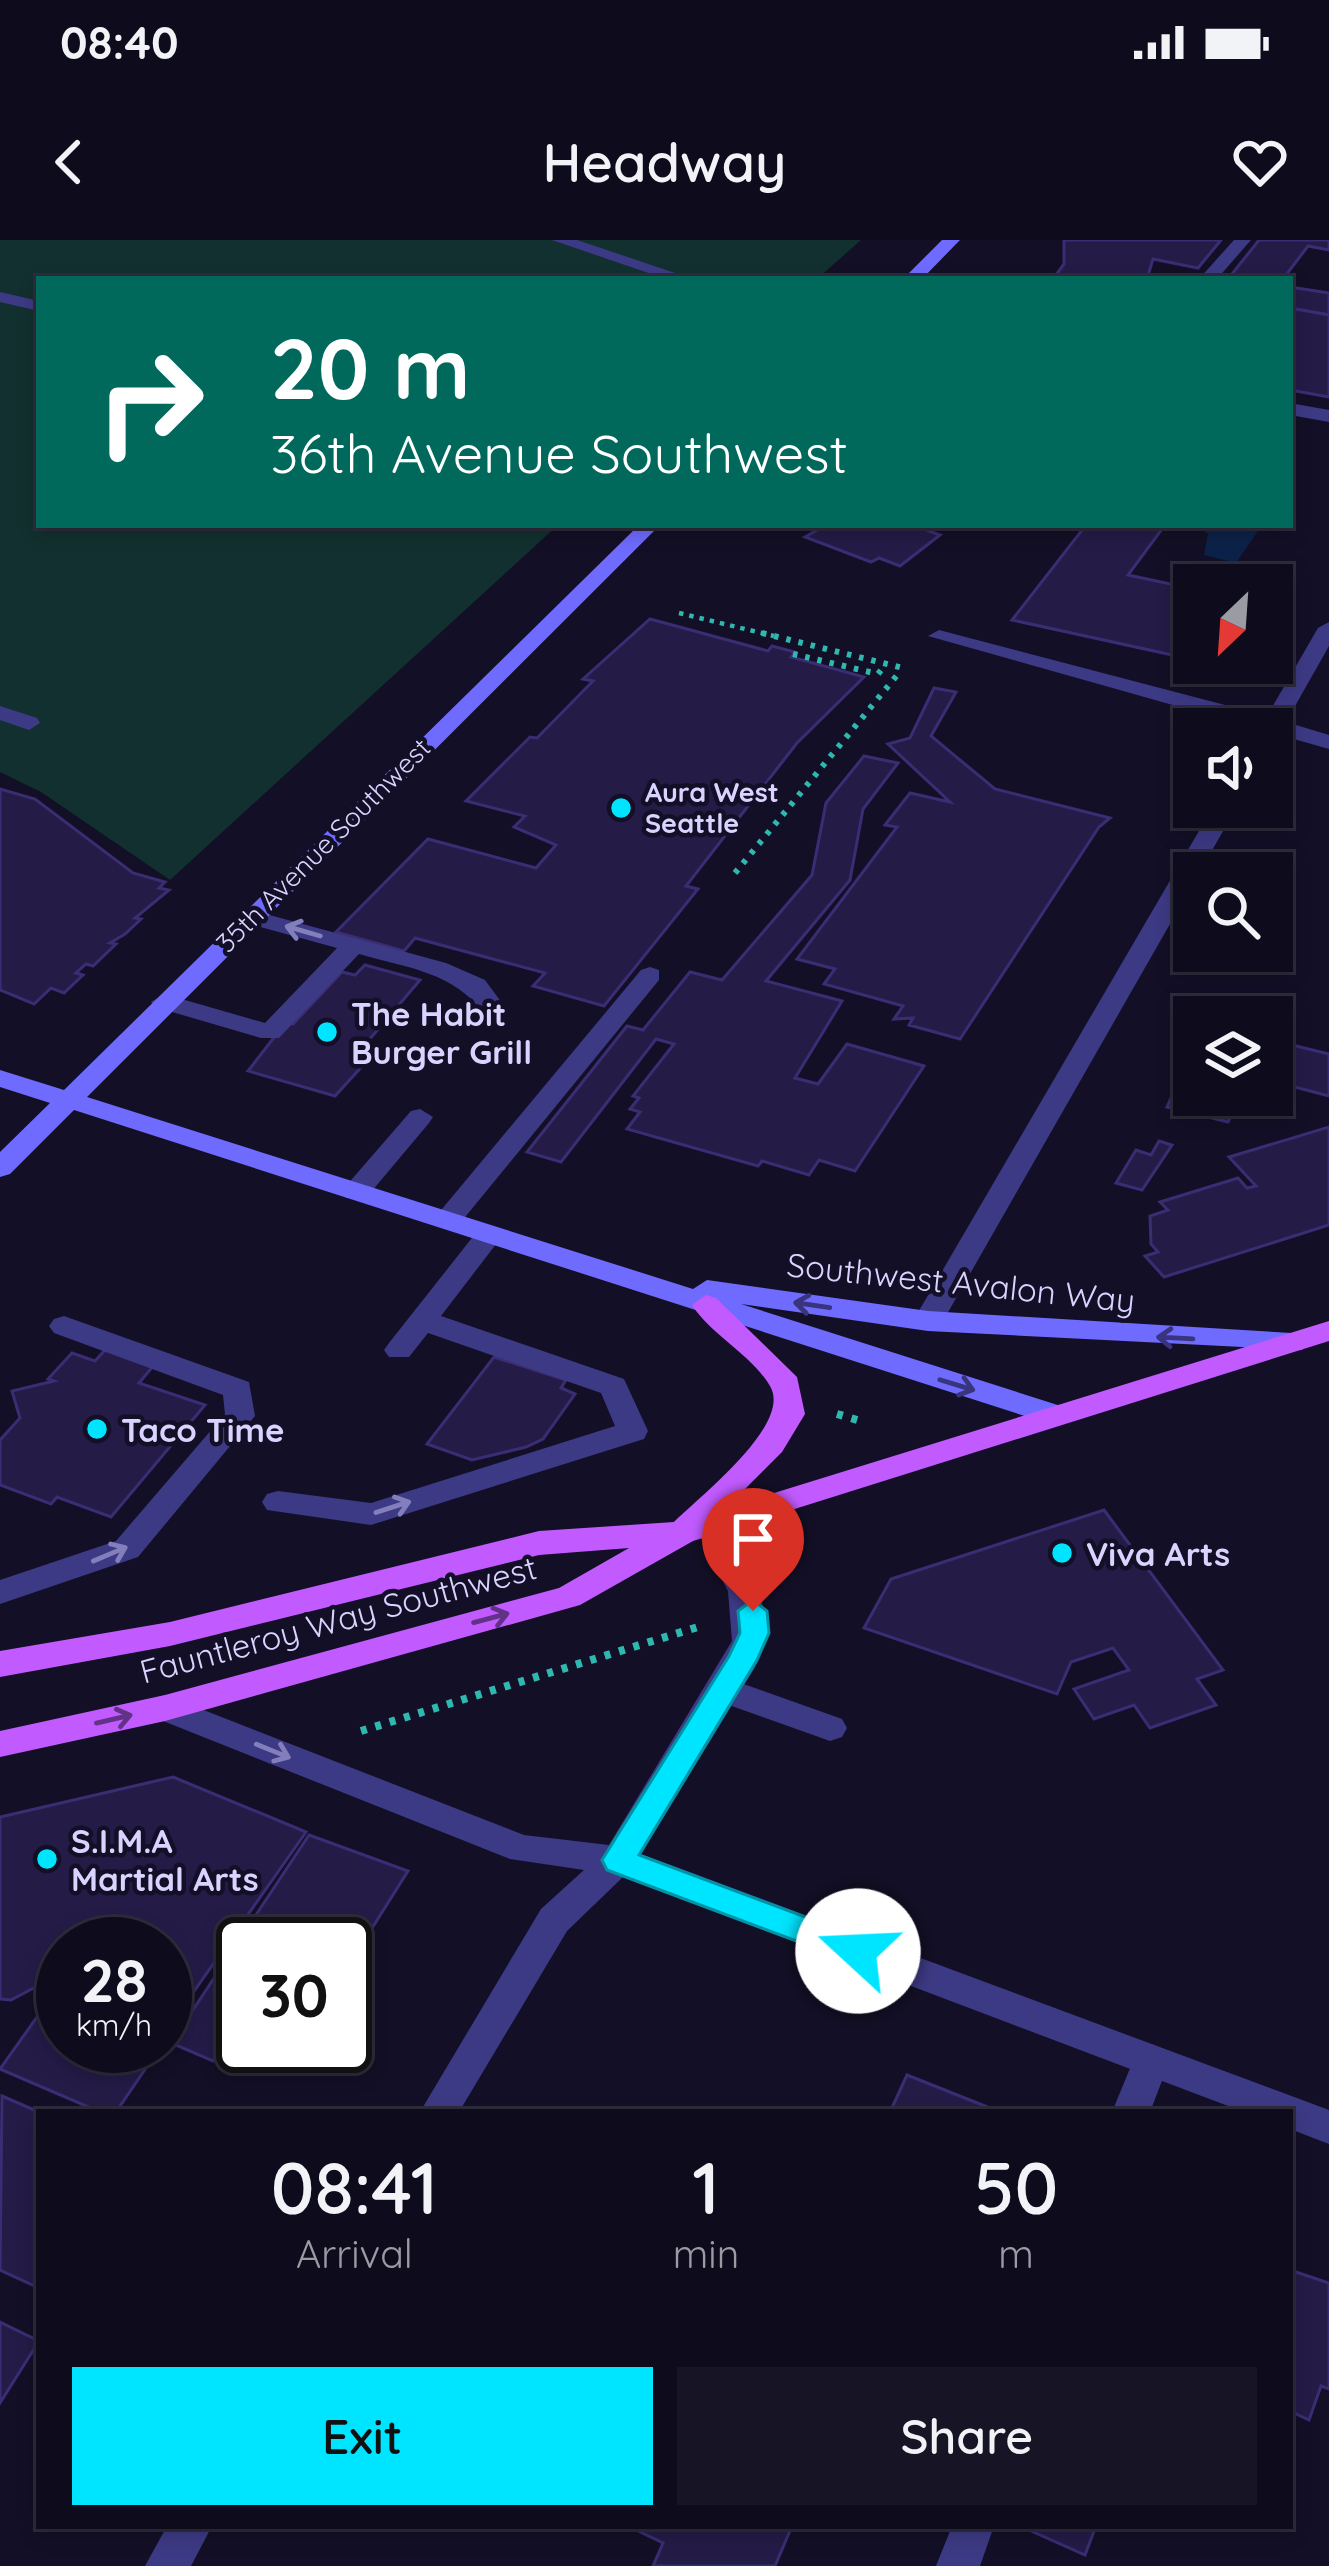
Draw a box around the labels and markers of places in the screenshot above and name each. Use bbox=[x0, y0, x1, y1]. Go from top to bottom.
place label: Aura West Seattle bbox=[645, 775, 779, 840]
marker: Aura West Seattle bbox=[608, 795, 634, 821]
place label: The Habit Burger Grill bbox=[351, 993, 532, 1072]
marker: The Habit Burger Grill bbox=[314, 1019, 340, 1045]
place label: Taco Time bbox=[121, 1409, 284, 1450]
marker: Taco Time bbox=[84, 1416, 110, 1442]
pin bbox=[702, 1488, 804, 1611]
place label: Viva Arts bbox=[1086, 1533, 1230, 1574]
marker: Viva Arts bbox=[1049, 1540, 1075, 1566]
place label: S.I.M.A Martial Arts bbox=[71, 1820, 259, 1899]
marker: S.I.M.A Martial Arts bbox=[34, 1846, 60, 1872]

